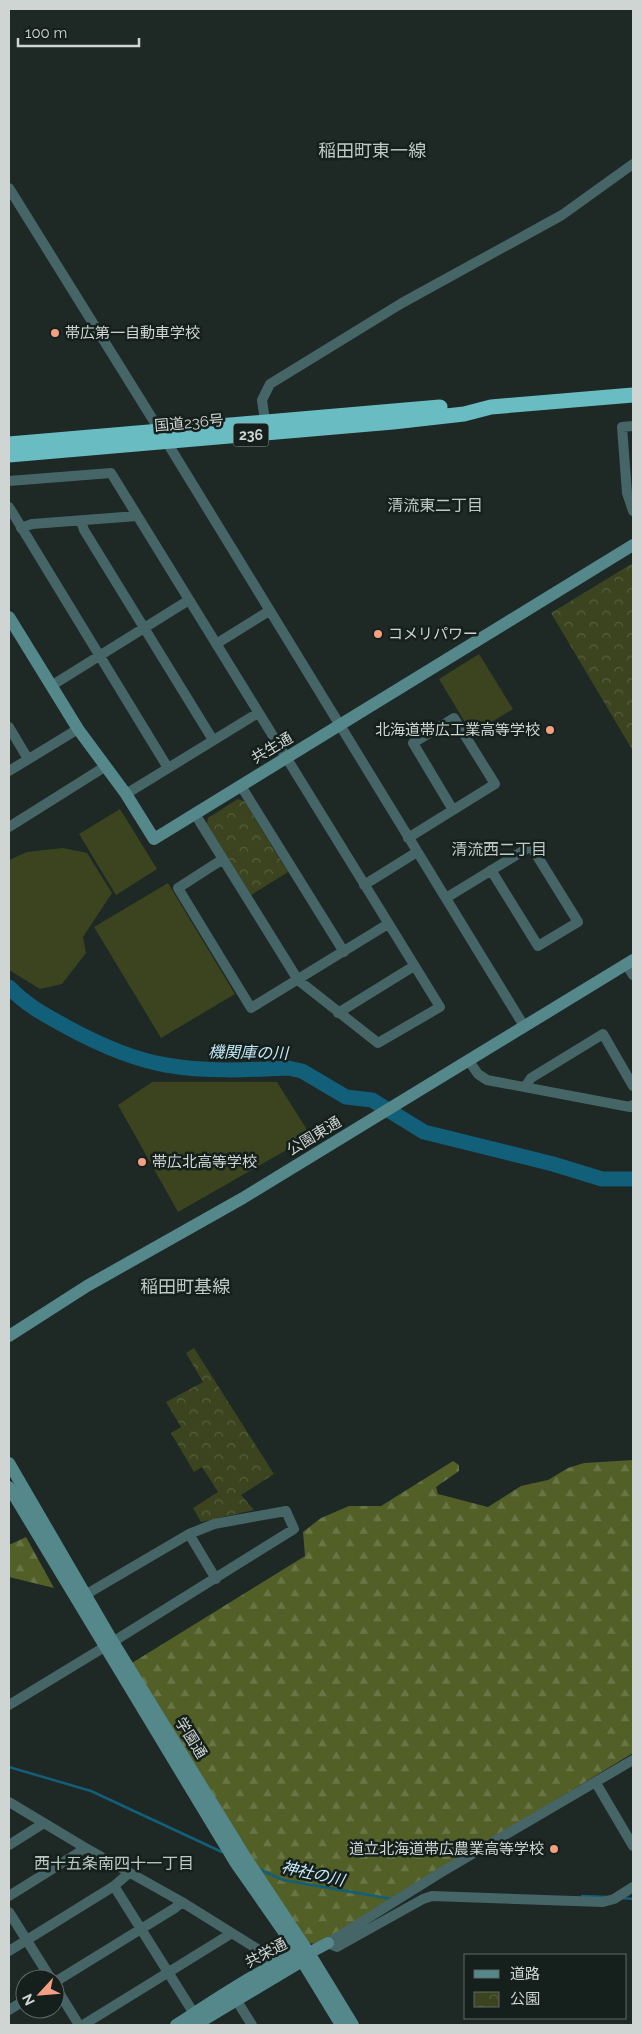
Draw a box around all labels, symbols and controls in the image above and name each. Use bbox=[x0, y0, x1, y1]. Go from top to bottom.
scale bar bbox=[18, 15, 139, 47]
text: 100 m bbox=[25, 24, 67, 42]
district label: 稲田町東一線 bbox=[318, 140, 426, 161]
place label: 帯広第一自動車学校 bbox=[65, 324, 200, 342]
marker: 帯広第一自動車学校 bbox=[49, 327, 61, 339]
street label: 国道236号 bbox=[153, 411, 225, 435]
road number: 236 bbox=[234, 424, 268, 446]
district label: 清流東二丁目 bbox=[387, 496, 483, 515]
place label: コメリパワー bbox=[388, 625, 478, 643]
marker: コメリパワー bbox=[372, 628, 384, 640]
place label: 北海道帯広工業高等学校 bbox=[375, 721, 540, 739]
marker: 北海道帯広工業高等学校 bbox=[544, 724, 556, 736]
street label: 共生通 bbox=[248, 729, 296, 767]
district label: 清流西二丁目 bbox=[451, 840, 547, 859]
water label: 機関庫の川 bbox=[208, 1042, 290, 1063]
street label: 公園東通 bbox=[284, 1113, 344, 1159]
place label: 帯広北高等学校 bbox=[152, 1153, 257, 1171]
marker: 帯広北高等学校 bbox=[136, 1156, 148, 1168]
district label: 稲田町基線 bbox=[140, 1276, 230, 1297]
street label: 学園通 bbox=[171, 1714, 211, 1762]
place label: 道立北海道帯広農業高等学校 bbox=[349, 1840, 544, 1858]
marker: 道立北海道帯広農業高等学校 bbox=[548, 1843, 560, 1855]
district label: 西十五条南四十一丁目 bbox=[34, 1854, 194, 1873]
water label: 神社の川 bbox=[280, 1857, 348, 1890]
street label: 共栄通 bbox=[242, 1934, 290, 1972]
legend bbox=[464, 1954, 627, 2019]
text: 道路 bbox=[510, 1965, 540, 1983]
north arrow bbox=[15, 1969, 65, 2019]
text: 公園 bbox=[510, 1990, 540, 2008]
text: N bbox=[19, 1991, 38, 2008]

